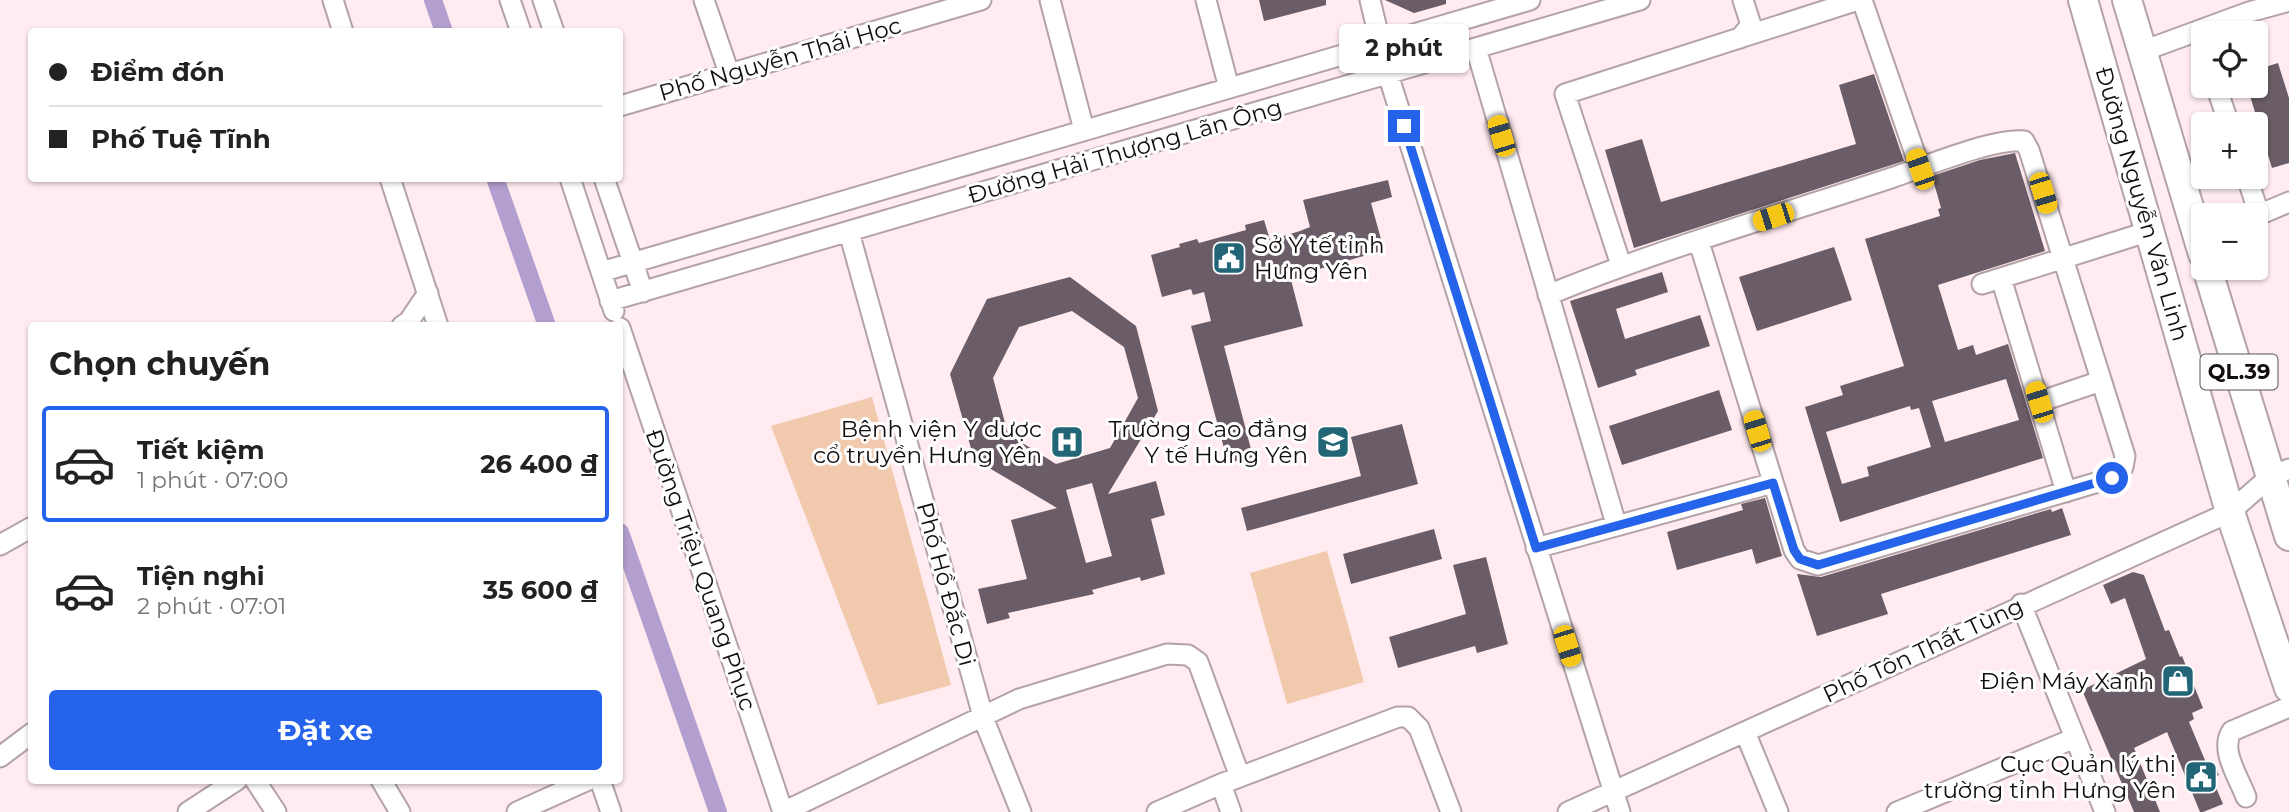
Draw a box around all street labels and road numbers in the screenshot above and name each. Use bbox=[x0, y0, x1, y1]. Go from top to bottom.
street label: Phố Nguyễn Thái Học bbox=[656, 11, 904, 107]
street label: Đường Nguyễn Văn Linh bbox=[2089, 64, 2195, 344]
street label: Đường Hải Thượng Lãn Ông bbox=[965, 93, 1285, 209]
road number: QL.39 bbox=[2200, 354, 2278, 390]
street label: Đường Triệu Quang Phục bbox=[640, 426, 762, 714]
street label: Phố Hồ Đắc Di bbox=[911, 499, 981, 669]
street label: Phố Tôn Thất Tùng bbox=[1818, 591, 2028, 709]

